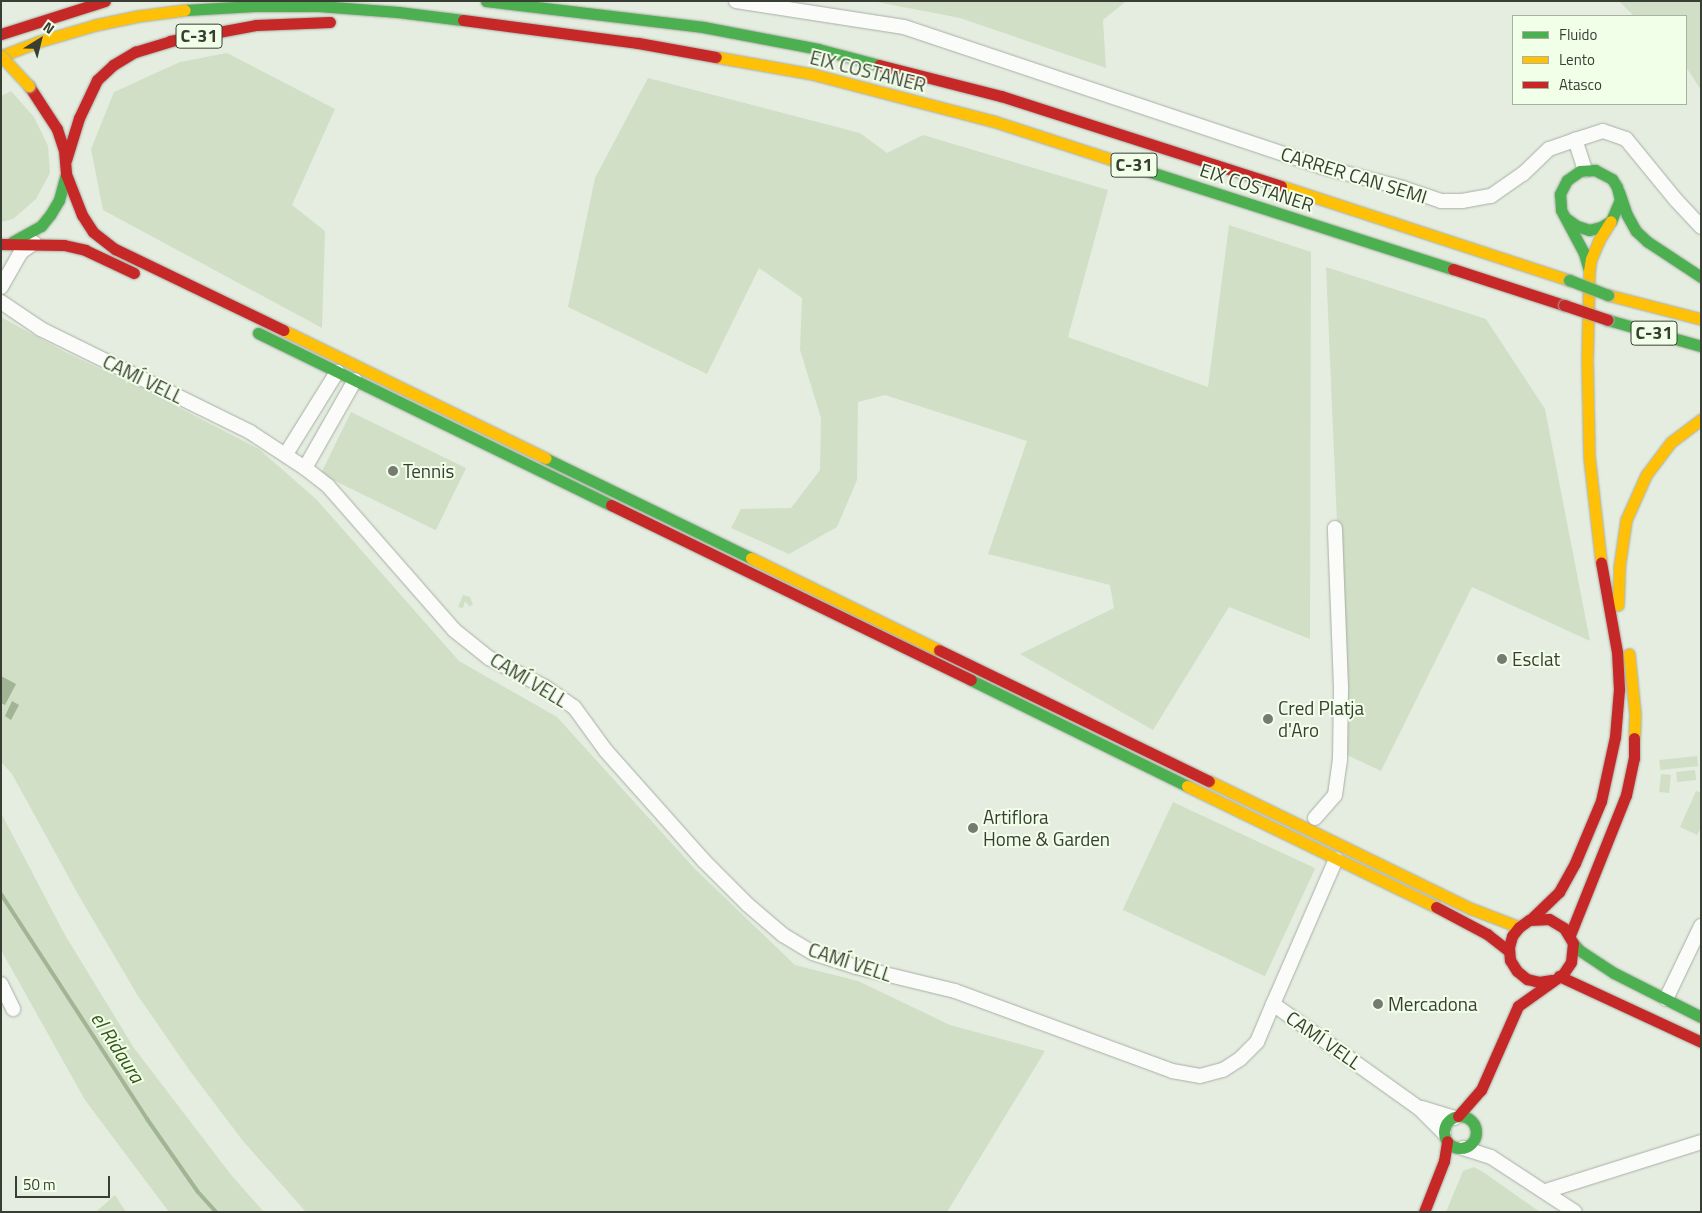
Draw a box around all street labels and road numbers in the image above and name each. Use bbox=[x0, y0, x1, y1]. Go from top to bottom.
road number: C-31 bbox=[175, 20, 223, 52]
street label: EIX COSTANER bbox=[808, 46, 928, 96]
street label: CARRER CAN SEMI bbox=[1278, 142, 1430, 208]
road number: C-31 bbox=[1110, 150, 1158, 180]
street label: EIX COSTANER bbox=[1197, 158, 1317, 216]
road number: C-31 bbox=[1630, 317, 1678, 348]
street label: CAMÍ VELL bbox=[99, 350, 187, 408]
street label: CAMÍ VELL bbox=[486, 648, 572, 712]
street label: CAMÍ VELL bbox=[805, 938, 895, 986]
street label: CAMÍ VELL bbox=[1282, 1006, 1366, 1074]

